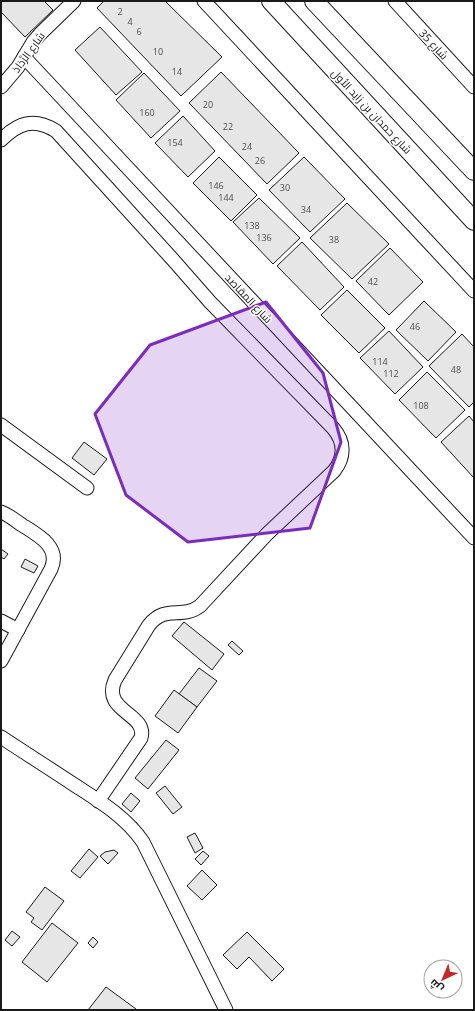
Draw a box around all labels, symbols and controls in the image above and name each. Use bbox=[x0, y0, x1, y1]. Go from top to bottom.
house number: 2 bbox=[117, 5, 123, 18]
house number: 4 bbox=[127, 15, 133, 28]
house number: 6 bbox=[136, 25, 142, 38]
street label: شارع 35 bbox=[415, 25, 452, 63]
street label: شارع الرَّذاذ bbox=[8, 29, 49, 76]
house number: 10 bbox=[153, 45, 163, 58]
house number: 14 bbox=[172, 65, 182, 78]
street label: شارع حمدان بن زايد الأول bbox=[328, 65, 415, 157]
house number: 20 bbox=[203, 98, 213, 111]
house number: 160 bbox=[139, 106, 155, 119]
house number: 22 bbox=[223, 120, 233, 133]
house number: 154 bbox=[167, 136, 183, 149]
house number: 24 bbox=[242, 140, 252, 153]
house number: 26 bbox=[255, 154, 265, 167]
house number: 146 bbox=[208, 179, 224, 192]
house number: 30 bbox=[280, 181, 290, 194]
house number: 144 bbox=[218, 191, 234, 204]
house number: 34 bbox=[301, 203, 311, 216]
house number: 138 bbox=[244, 219, 260, 232]
house number: 136 bbox=[256, 231, 272, 244]
house number: 38 bbox=[329, 233, 339, 246]
street label: شارع المقاصد bbox=[221, 270, 276, 327]
house number: 42 bbox=[368, 275, 378, 288]
house number: 46 bbox=[410, 320, 420, 333]
house number: 114 bbox=[372, 355, 388, 368]
house number: 48 bbox=[451, 363, 461, 376]
house number: 112 bbox=[383, 367, 399, 380]
house number: 108 bbox=[413, 399, 429, 412]
north arrow bbox=[423, 959, 463, 999]
text: ش bbox=[425, 976, 446, 997]

